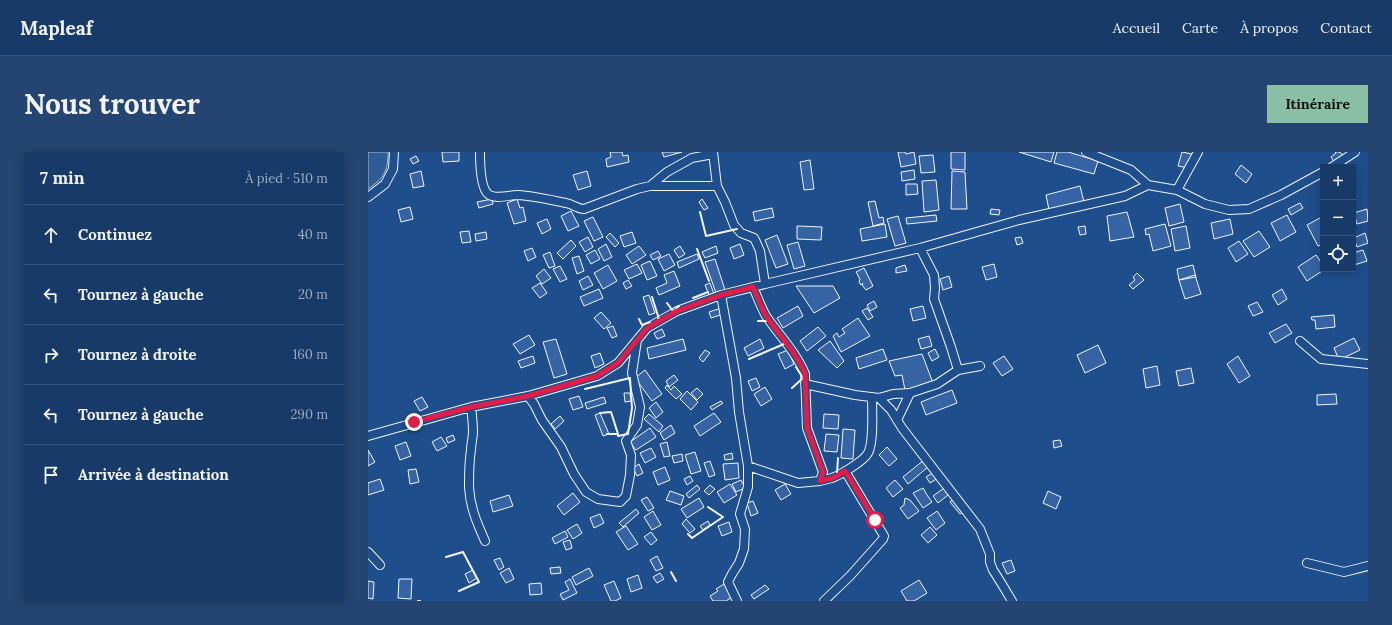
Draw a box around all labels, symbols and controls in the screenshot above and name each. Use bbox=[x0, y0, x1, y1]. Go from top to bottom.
text: Mapleaf bbox=[20, 16, 93, 40]
text: Accueil bbox=[1113, 19, 1160, 37]
text: Carte bbox=[1182, 19, 1218, 37]
text: À propos bbox=[1240, 19, 1298, 37]
text: Contact bbox=[1320, 19, 1372, 37]
button: Itinéraire bbox=[1267, 85, 1368, 123]
text: Nous trouver bbox=[24, 86, 200, 122]
map controls bbox=[1320, 164, 1356, 272]
button: + bbox=[1320, 164, 1356, 200]
text: 7 min bbox=[40, 167, 85, 189]
text: À pied · 510 m bbox=[245, 170, 328, 187]
button: − bbox=[1320, 200, 1356, 236]
icon: ahead bbox=[40, 224, 62, 246]
text: Continuez bbox=[78, 225, 152, 244]
text: 40 m bbox=[298, 226, 328, 243]
button: locate bbox=[1320, 236, 1356, 272]
icon: left bbox=[40, 284, 62, 306]
text: Tournez à gauche bbox=[78, 285, 204, 304]
text: 20 m bbox=[298, 286, 328, 303]
icon: right bbox=[40, 344, 62, 366]
text: Tournez à droite bbox=[78, 345, 197, 364]
text: 160 m bbox=[293, 346, 328, 363]
icon: left bbox=[40, 404, 62, 426]
text: Tournez à gauche bbox=[78, 405, 204, 424]
text: 290 m bbox=[290, 406, 328, 423]
route end bbox=[405, 413, 423, 431]
icon: arrive bbox=[40, 464, 62, 486]
text: Arrivée à destination bbox=[78, 465, 229, 484]
route start bbox=[866, 511, 884, 529]

